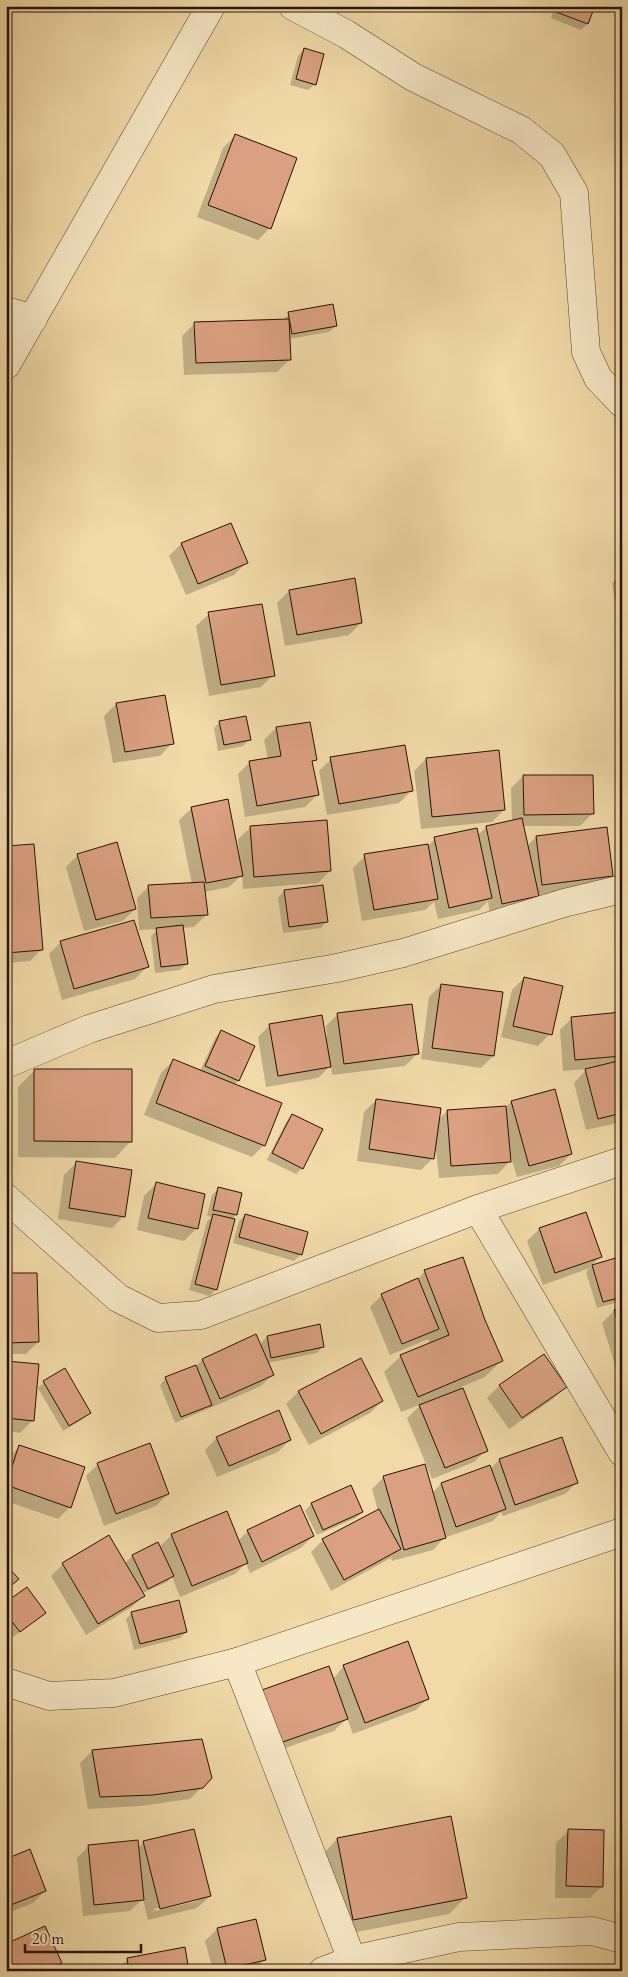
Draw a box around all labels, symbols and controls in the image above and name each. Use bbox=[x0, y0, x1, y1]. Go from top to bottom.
scale bar bbox=[25, 1922, 141, 1954]
text: 20 m bbox=[32, 1929, 64, 1949]

